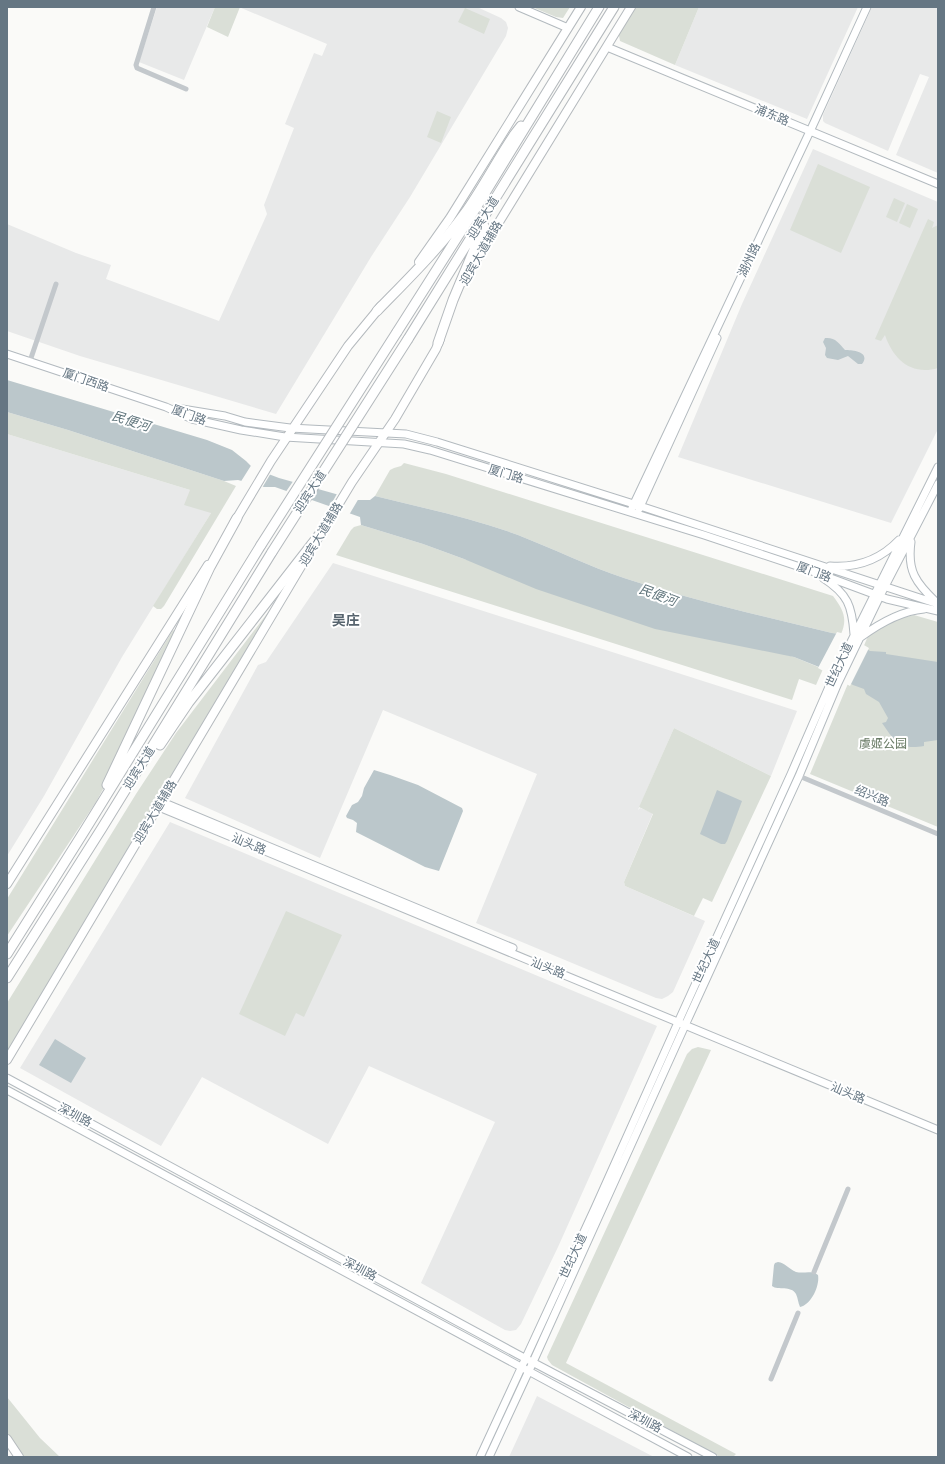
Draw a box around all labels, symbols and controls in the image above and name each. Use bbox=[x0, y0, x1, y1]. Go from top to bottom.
street label: 浦东路 bbox=[753, 102, 791, 128]
street label: 迎宾大道 bbox=[464, 194, 502, 242]
street label: 迎宾大道辅路 bbox=[457, 218, 505, 288]
street label: 湖州路 bbox=[735, 241, 763, 279]
street label: 厦门西路 bbox=[61, 366, 111, 394]
street label: 厦门路 bbox=[170, 402, 208, 428]
water label: 民便河 bbox=[110, 408, 155, 435]
street label: 厦门路 bbox=[487, 462, 525, 486]
street label: 迎宾大道 bbox=[291, 468, 329, 516]
street label: 迎宾大道辅路 bbox=[296, 500, 346, 568]
street label: 厦门路 bbox=[795, 559, 833, 585]
water label: 民便河 bbox=[637, 581, 682, 610]
district label: 吴庄 bbox=[332, 612, 360, 628]
street label: 世纪大道 bbox=[823, 640, 855, 690]
park label: 虞姬公园 bbox=[859, 737, 907, 751]
street label: 迎宾大道 bbox=[120, 744, 158, 792]
street label: 迎宾大道辅路 bbox=[130, 778, 180, 846]
street label: 绍兴路 bbox=[853, 783, 891, 809]
street label: 汕头路 bbox=[230, 831, 268, 857]
street label: 世纪大道 bbox=[690, 936, 722, 986]
street label: 汕头路 bbox=[529, 955, 567, 981]
street label: 汕头路 bbox=[829, 1080, 867, 1106]
street label: 深圳路 bbox=[56, 1100, 94, 1130]
street label: 世纪大道 bbox=[557, 1231, 589, 1281]
street label: 深圳路 bbox=[341, 1254, 379, 1284]
street label: 深圳路 bbox=[626, 1406, 664, 1436]

